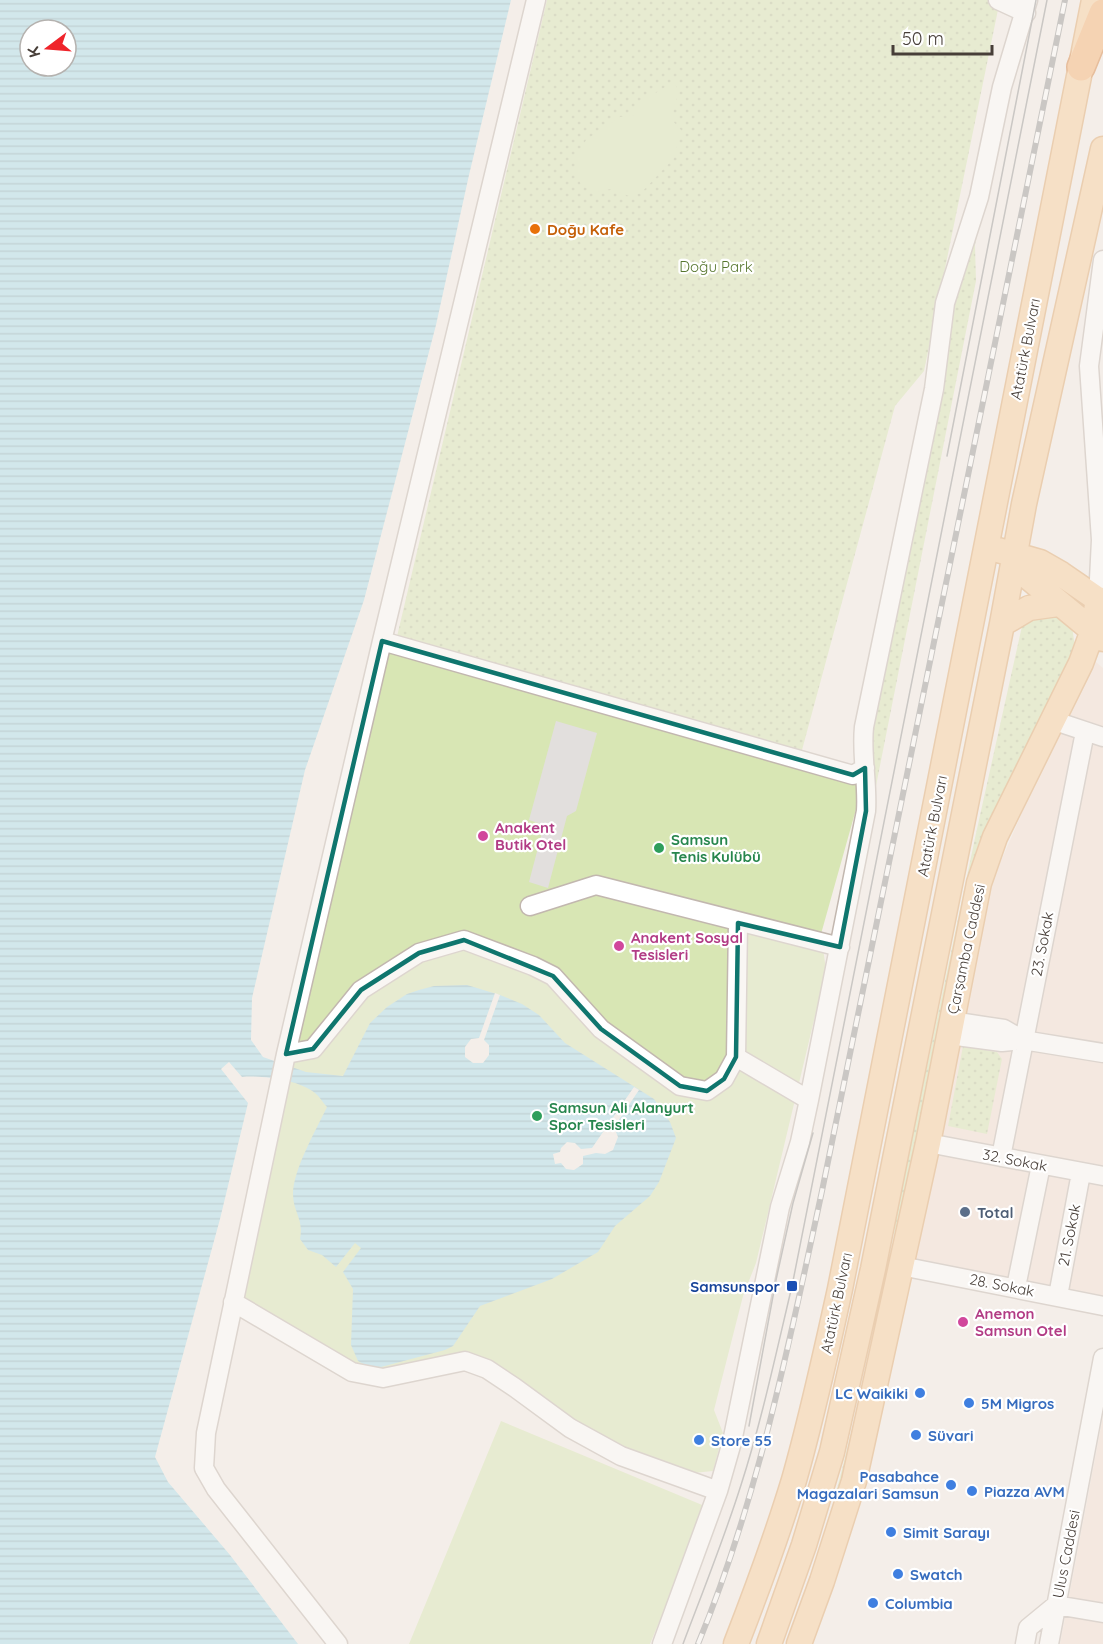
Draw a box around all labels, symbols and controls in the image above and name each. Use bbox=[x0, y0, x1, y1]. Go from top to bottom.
north arrow bbox=[18, 18, 78, 78]
scale bar bbox=[893, 18, 992, 56]
text: 50 m bbox=[902, 27, 944, 50]
text: K bbox=[23, 44, 45, 60]
place label: Doğu Kafe bbox=[547, 220, 624, 239]
marker: Doğu Kafe bbox=[528, 222, 542, 236]
park label: Doğu Park bbox=[679, 257, 753, 276]
street label: Atatürk Bulvarı bbox=[1006, 297, 1044, 401]
street label: Atatürk Bulvarı bbox=[913, 774, 951, 878]
place label: Anakent Butik Otel bbox=[495, 818, 566, 854]
marker: Anakent Butik Otel bbox=[476, 829, 490, 843]
place label: Samsun Tenis Kulübü bbox=[671, 830, 761, 866]
marker: Samsun Tenis Kulübü bbox=[652, 841, 666, 855]
street label: Çarşamba Caddesi bbox=[943, 882, 989, 1016]
street label: 23. Sokak bbox=[1026, 910, 1058, 978]
place label: Anakent Sosyal Tesisleri bbox=[631, 928, 743, 964]
marker: Anakent Sosyal Tesisleri bbox=[612, 939, 626, 953]
place label: Samsun Ali Alanyurt Spor Tesisleri bbox=[549, 1098, 694, 1134]
marker: Samsun Ali Alanyurt Spor Tesisleri bbox=[530, 1109, 544, 1123]
street label: 32. Sokak bbox=[981, 1144, 1049, 1176]
street label: 21. Sokak bbox=[1054, 1202, 1084, 1268]
place label: Total bbox=[977, 1203, 1014, 1222]
marker: Total bbox=[958, 1205, 972, 1219]
street label: Atatürk Bulvarı bbox=[816, 1251, 856, 1355]
street label: 28. Sokak bbox=[968, 1269, 1036, 1301]
place label: Samsunspor bbox=[690, 1277, 780, 1296]
marker: Samsunspor bbox=[785, 1279, 799, 1293]
place label: Anemon Samsun Otel bbox=[975, 1304, 1067, 1340]
marker: Anemon Samsun Otel bbox=[956, 1315, 970, 1329]
place label: LC Waikiki bbox=[835, 1384, 908, 1403]
marker: LC Waikiki bbox=[913, 1386, 927, 1400]
place label: 5M Migros bbox=[981, 1394, 1054, 1413]
marker: 5M Migros bbox=[962, 1396, 976, 1410]
place label: Süvari bbox=[928, 1426, 974, 1445]
marker: Süvari bbox=[909, 1428, 923, 1442]
place label: Store 55 bbox=[711, 1431, 772, 1450]
marker: Store 55 bbox=[692, 1433, 706, 1447]
place label: Pasabahce Magazalari Samsun bbox=[797, 1467, 939, 1503]
marker: Pasabahce Magazalari Samsun bbox=[944, 1478, 958, 1492]
place label: Piazza AVM bbox=[984, 1482, 1065, 1501]
marker: Piazza AVM bbox=[965, 1484, 979, 1498]
street label: Ulus Caddesi bbox=[1048, 1508, 1084, 1600]
place label: Simit Sarayı bbox=[903, 1523, 990, 1542]
marker: Simit Sarayı bbox=[884, 1525, 898, 1539]
place label: Swatch bbox=[910, 1565, 963, 1584]
marker: Swatch bbox=[891, 1567, 905, 1581]
place label: Columbia bbox=[885, 1594, 953, 1613]
marker: Columbia bbox=[866, 1596, 880, 1610]

